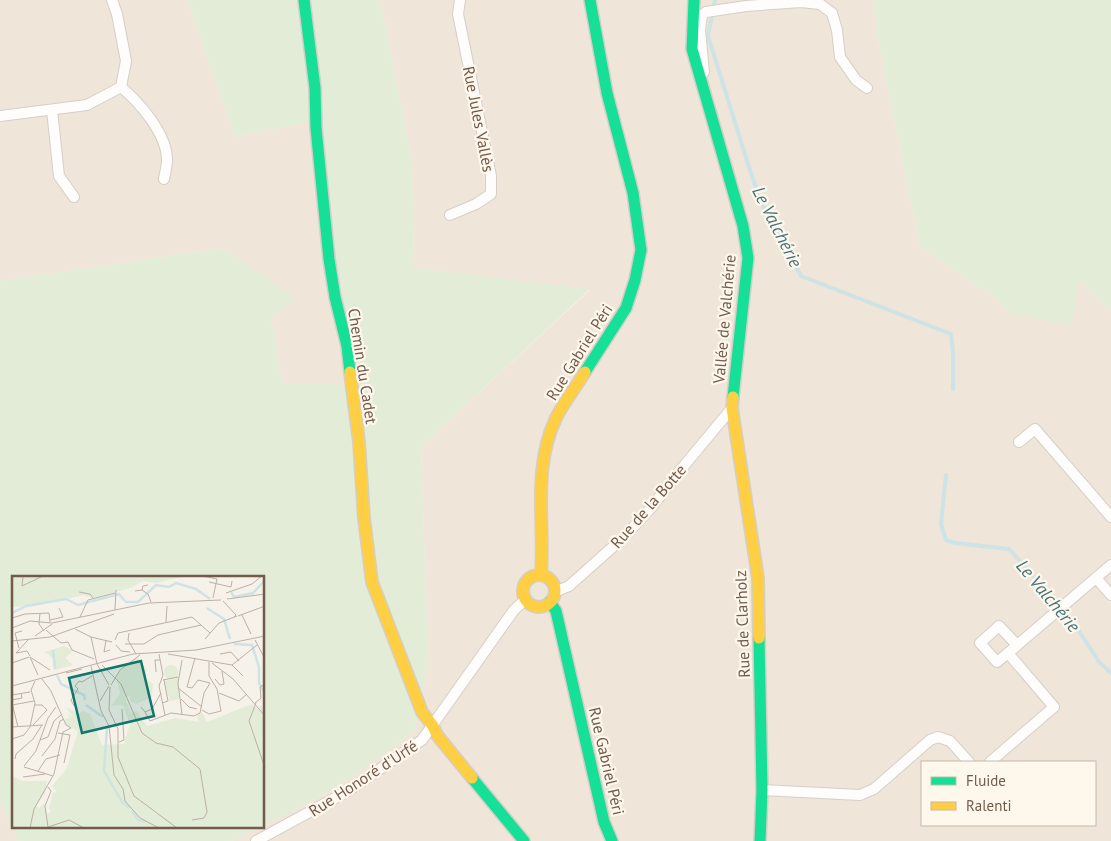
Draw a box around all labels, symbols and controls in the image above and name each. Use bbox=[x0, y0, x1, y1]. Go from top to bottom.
street label: Rue Jules Vallès bbox=[459, 64, 499, 174]
water label: Le Valchérie bbox=[747, 182, 808, 272]
street label: Vallée de Valchérie bbox=[708, 254, 740, 385]
street label: Rue Gabriel Péri bbox=[541, 300, 617, 404]
street label: Chemin du Cadet bbox=[344, 307, 382, 426]
street label: Rue de la Botte bbox=[606, 460, 690, 552]
water label: Le Valchérie bbox=[1011, 555, 1086, 637]
street label: Rue de Clarholz bbox=[730, 570, 754, 678]
inset map bbox=[12, 576, 265, 828]
street label: Rue Gabriel Péri bbox=[585, 705, 629, 817]
street label: Rue Honoré d'Urfé bbox=[305, 735, 421, 821]
legend bbox=[921, 761, 1096, 826]
text: Fluide bbox=[966, 771, 1006, 790]
text: Ralenti bbox=[966, 796, 1012, 815]

